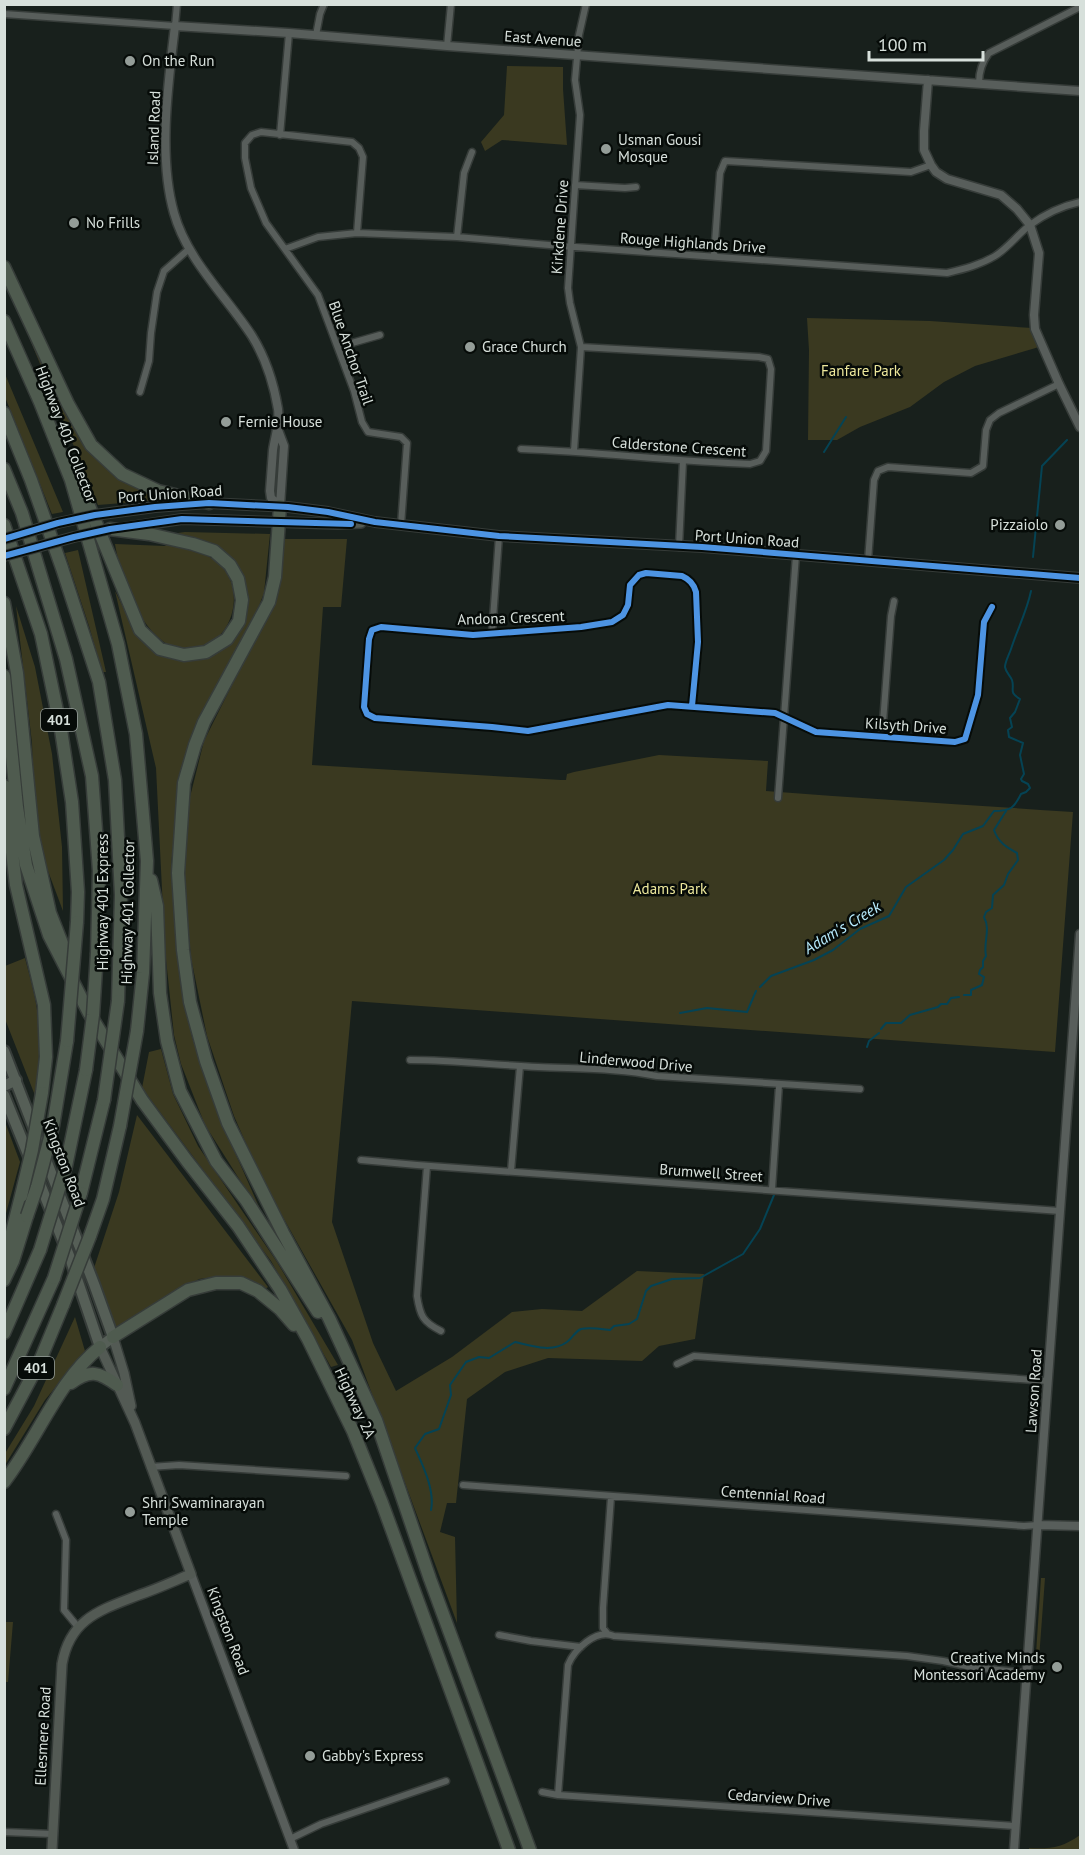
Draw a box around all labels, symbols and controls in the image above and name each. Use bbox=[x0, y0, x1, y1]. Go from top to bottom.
scale bar bbox=[869, 24, 983, 62]
street label: East Avenue bbox=[504, 26, 582, 51]
text: 100 m bbox=[878, 33, 927, 56]
place label: On the Run bbox=[142, 51, 214, 70]
marker: On the Run bbox=[123, 54, 137, 68]
street label: Island Road bbox=[143, 90, 164, 166]
place label: Usman Gousi Mosque bbox=[618, 130, 702, 166]
marker: Usman Gousi Mosque bbox=[599, 142, 613, 156]
street label: Kirkdene Drive bbox=[547, 179, 572, 275]
place label: No Frills bbox=[86, 213, 140, 232]
marker: No Frills bbox=[67, 216, 81, 230]
street label: Rouge Highlands Drive bbox=[619, 228, 767, 257]
street label: Blue Anchor Trail bbox=[325, 298, 378, 408]
place label: Grace Church bbox=[482, 337, 567, 356]
marker: Grace Church bbox=[463, 340, 477, 354]
park label: Fanfare Park bbox=[821, 361, 902, 380]
street label: Highway 401 Collector bbox=[32, 363, 101, 505]
place label: Fernie House bbox=[238, 412, 322, 431]
marker: Fernie House bbox=[219, 415, 233, 429]
street label: Calderstone Crescent bbox=[611, 432, 747, 461]
street label: Port Union Road bbox=[117, 480, 223, 507]
place label: Pizzaiolo bbox=[990, 515, 1048, 534]
marker: Pizzaiolo bbox=[1053, 518, 1067, 532]
street label: Port Union Road bbox=[694, 525, 800, 552]
street label: Andona Crescent bbox=[457, 606, 565, 629]
road number: 401 bbox=[41, 709, 77, 731]
street label: Kilsyth Drive bbox=[865, 713, 947, 738]
street label: Highway 401 Express bbox=[93, 833, 112, 971]
street label: Highway 401 Collector bbox=[117, 839, 138, 985]
park label: Adams Park bbox=[633, 879, 708, 898]
water label: Adam's Creek bbox=[799, 896, 885, 958]
street label: Linderwood Drive bbox=[579, 1047, 693, 1076]
street label: Kingston Road bbox=[39, 1116, 90, 1209]
street label: Brumwell Street bbox=[659, 1159, 763, 1186]
street label: Lawson Road bbox=[1021, 1348, 1046, 1434]
road number: 401 bbox=[18, 1357, 54, 1379]
street label: Highway 2A bbox=[331, 1364, 380, 1442]
street label: Centennial Road bbox=[720, 1481, 826, 1508]
place label: Shri Swaminarayan Temple bbox=[142, 1493, 265, 1529]
marker: Shri Swaminarayan Temple bbox=[123, 1505, 137, 1519]
street label: Kingston Road bbox=[203, 1584, 254, 1677]
place label: Creative Minds Montessori Academy bbox=[913, 1648, 1045, 1684]
marker: Creative Minds Montessori Academy bbox=[1050, 1660, 1064, 1674]
street label: Ellesmere Road bbox=[30, 1686, 55, 1786]
place label: Gabby's Express bbox=[322, 1746, 424, 1765]
marker: Gabby's Express bbox=[303, 1749, 317, 1763]
street label: Cedarview Drive bbox=[727, 1784, 831, 1811]

